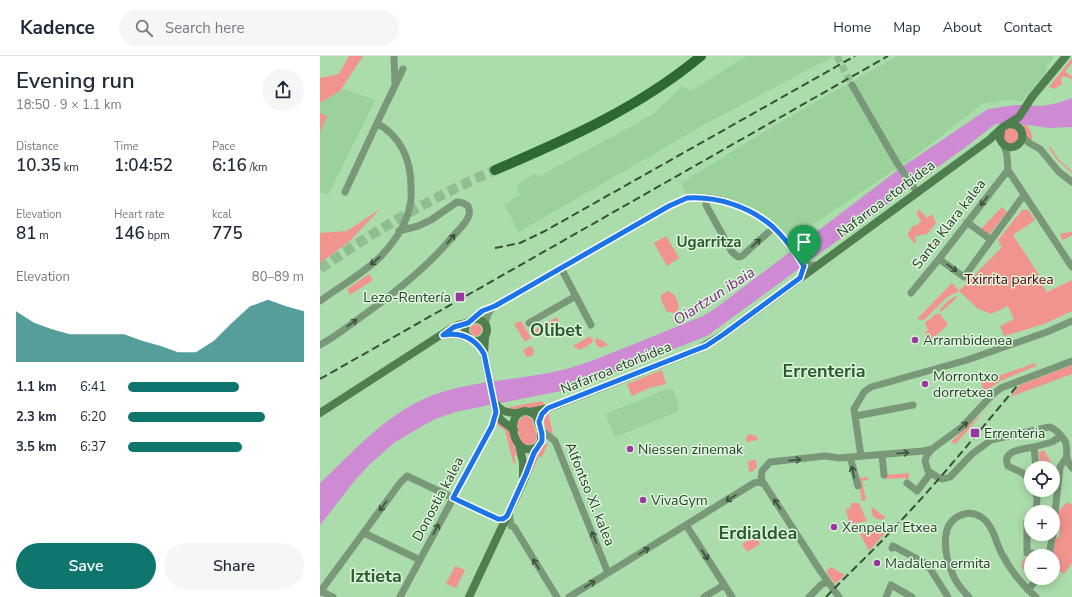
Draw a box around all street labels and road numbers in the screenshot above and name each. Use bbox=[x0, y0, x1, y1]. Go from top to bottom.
street label: Nafarroa etorbidea bbox=[833, 156, 939, 242]
street label: Santa Klara kalea bbox=[908, 175, 990, 273]
street label: Nafarroa etorbidea bbox=[558, 337, 674, 399]
street label: Alfontso XI. kalea bbox=[561, 439, 619, 549]
street label: Donostia kalea bbox=[408, 453, 468, 545]

